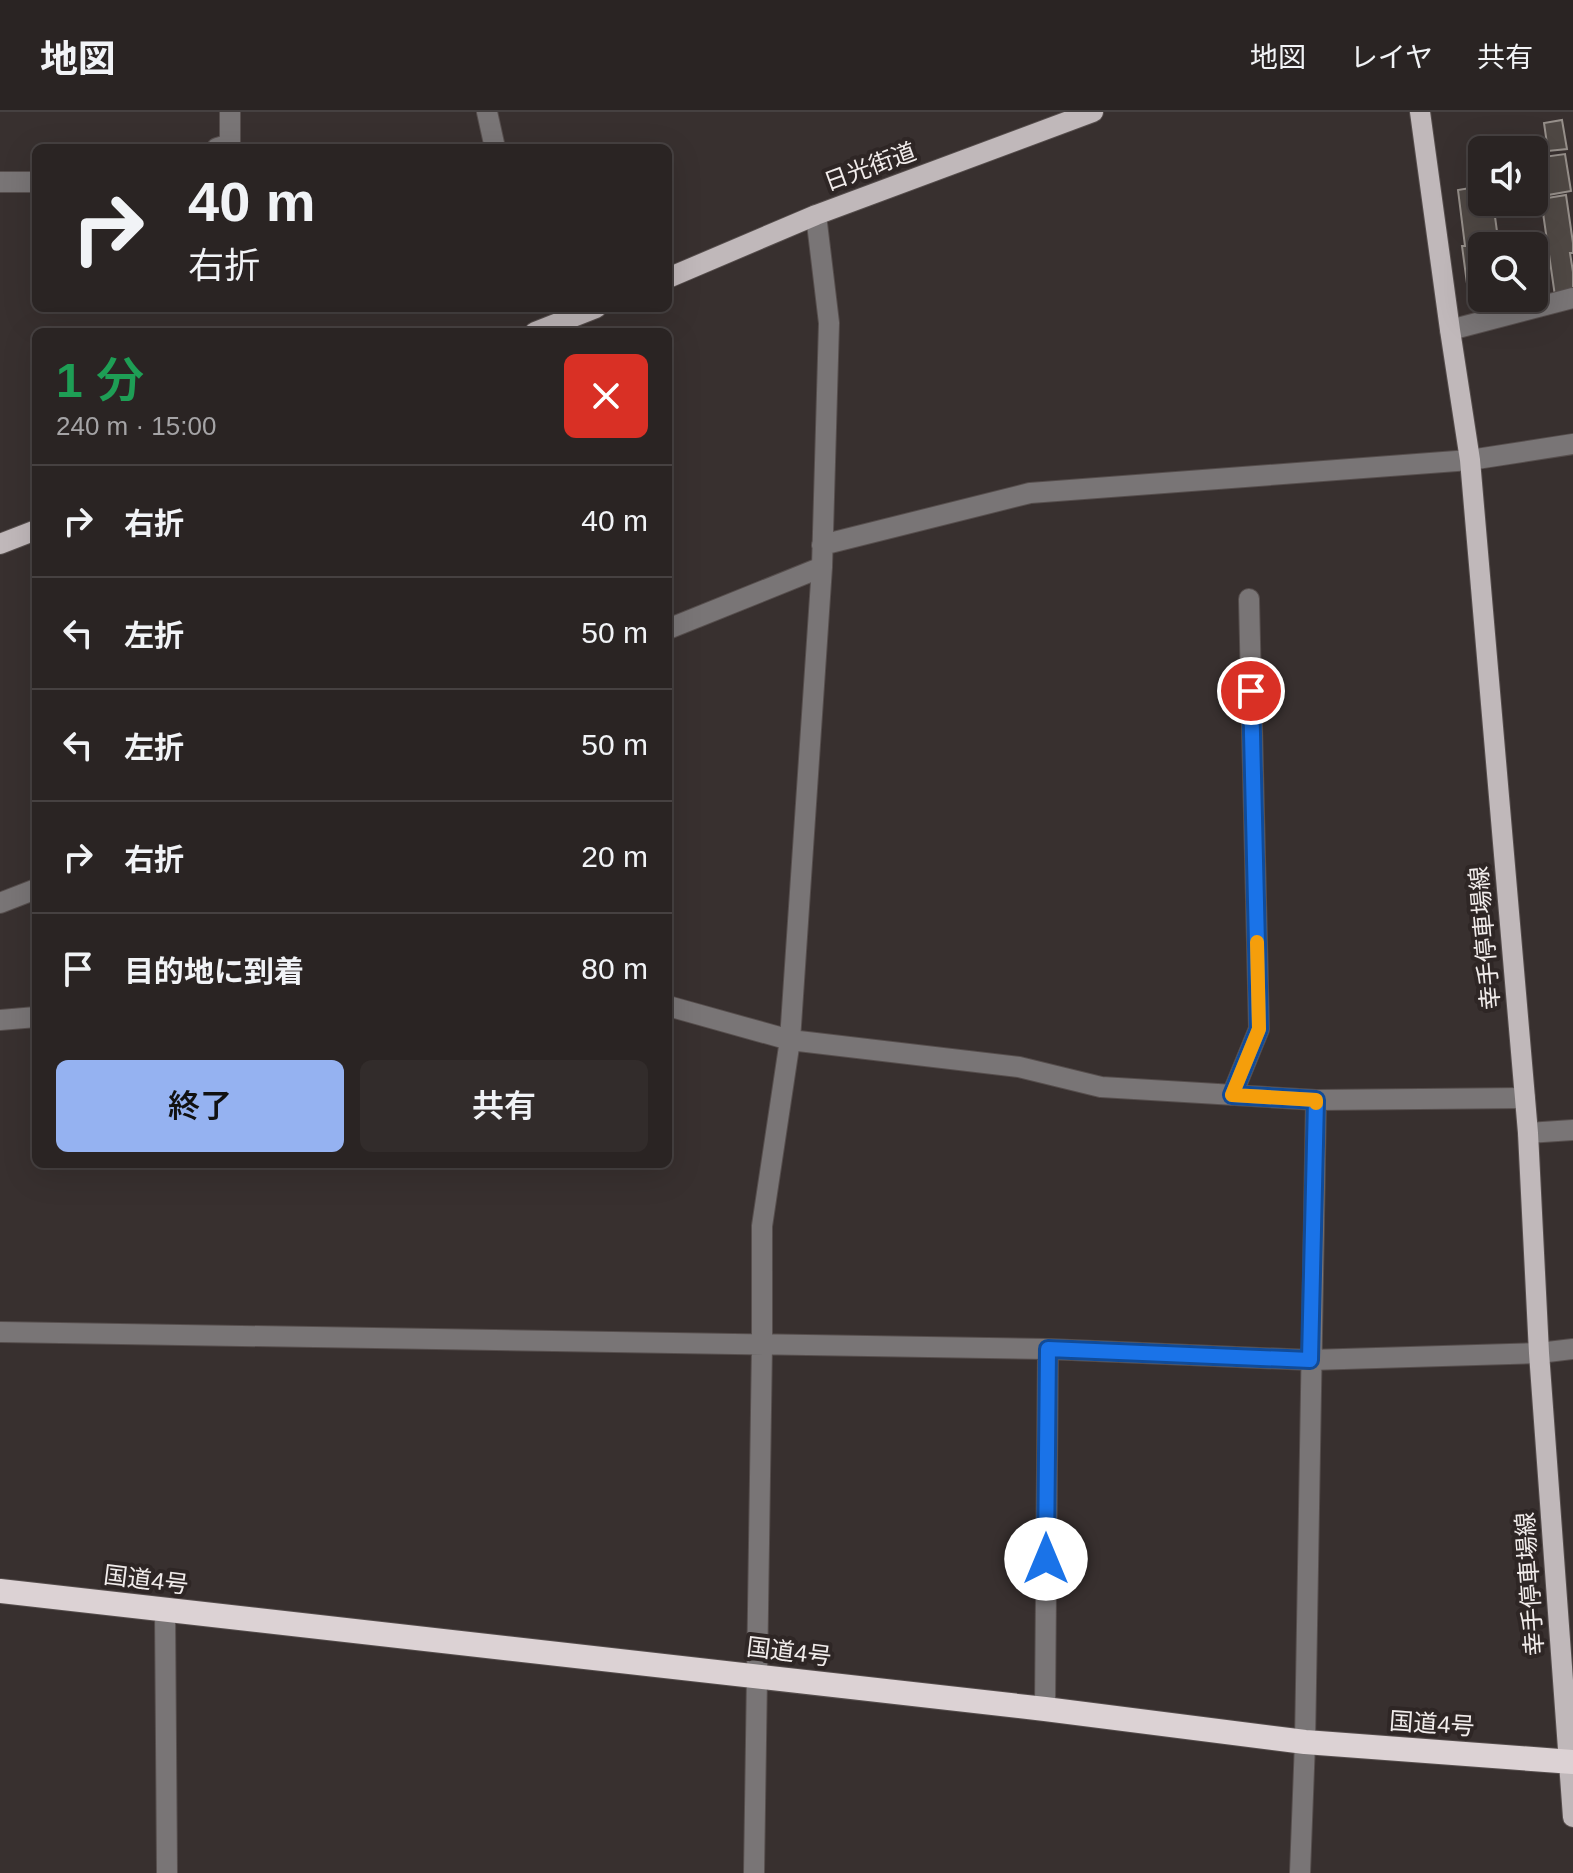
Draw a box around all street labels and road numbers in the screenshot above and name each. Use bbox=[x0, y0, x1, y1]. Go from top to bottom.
street label: 日光街道 bbox=[820, 137, 920, 196]
street label: 幸手停車場線 bbox=[1465, 865, 1504, 1011]
street label: 幸手停車場線 bbox=[1511, 1511, 1548, 1657]
street label: 国道4号 bbox=[102, 1561, 190, 1598]
street label: 国道4号 bbox=[745, 1633, 833, 1670]
street label: 国道4号 bbox=[1389, 1707, 1476, 1740]

